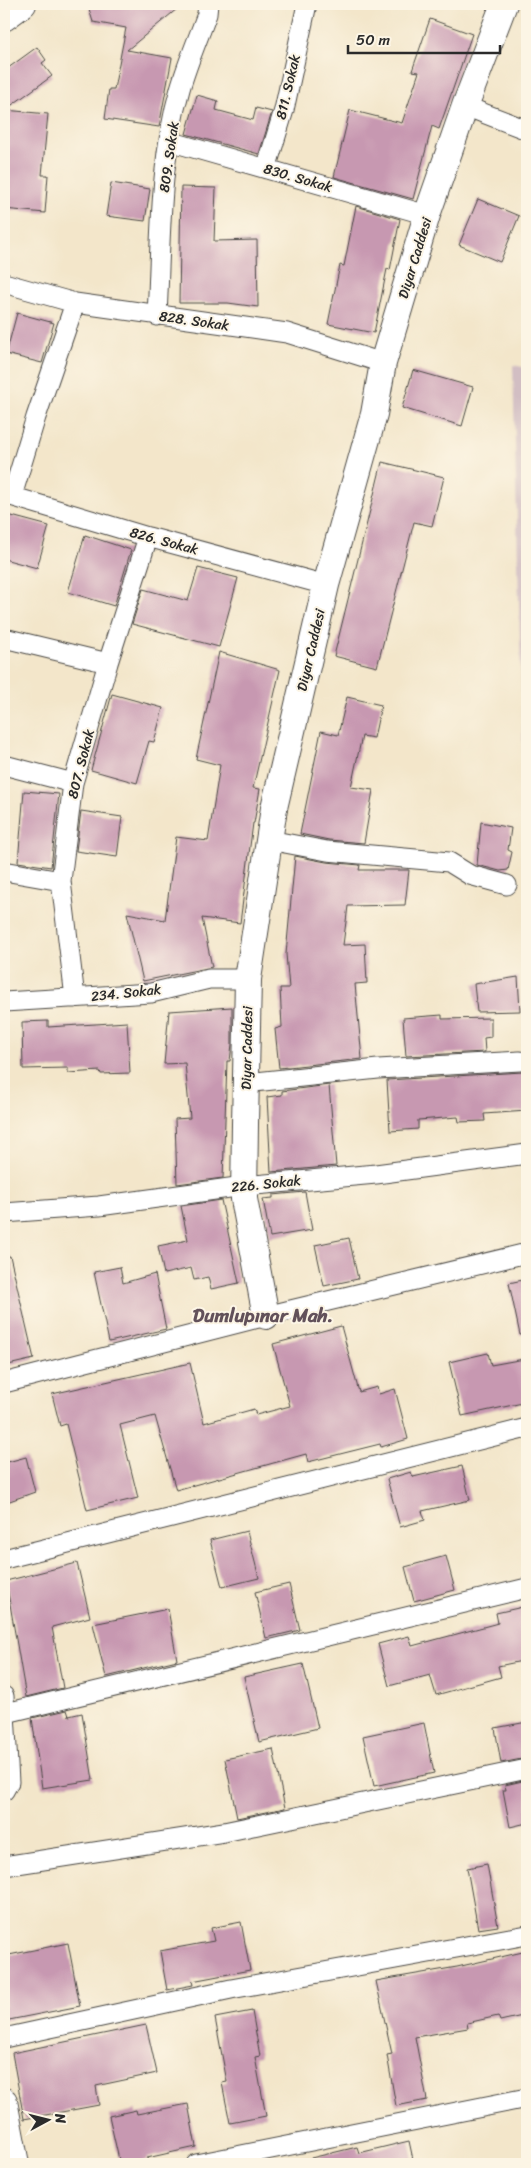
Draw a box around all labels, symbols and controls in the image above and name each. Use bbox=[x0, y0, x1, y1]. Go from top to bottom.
scale bar bbox=[348, 22, 501, 54]
text: 50 m bbox=[356, 27, 391, 53]
street label: 811. Sokak bbox=[268, 51, 308, 122]
street label: 809. Sokak bbox=[152, 119, 186, 194]
street label: 830. Sokak bbox=[261, 156, 336, 200]
street label: Diyar Caddesi bbox=[391, 213, 440, 302]
street label: 828. Sokak bbox=[157, 304, 231, 338]
street label: 826. Sokak bbox=[127, 520, 202, 562]
street label: Diyar Caddesi bbox=[289, 605, 333, 694]
street label: 807. Sokak bbox=[60, 726, 102, 801]
street label: 234. Sokak bbox=[90, 977, 163, 1009]
street label: Diyar Caddesi bbox=[234, 1005, 260, 1090]
street label: 226. Sokak bbox=[230, 1168, 303, 1200]
district label: Dumlupınar Mah. bbox=[193, 1299, 333, 1332]
north arrow bbox=[22, 2096, 72, 2146]
text: N bbox=[47, 2111, 73, 2125]

